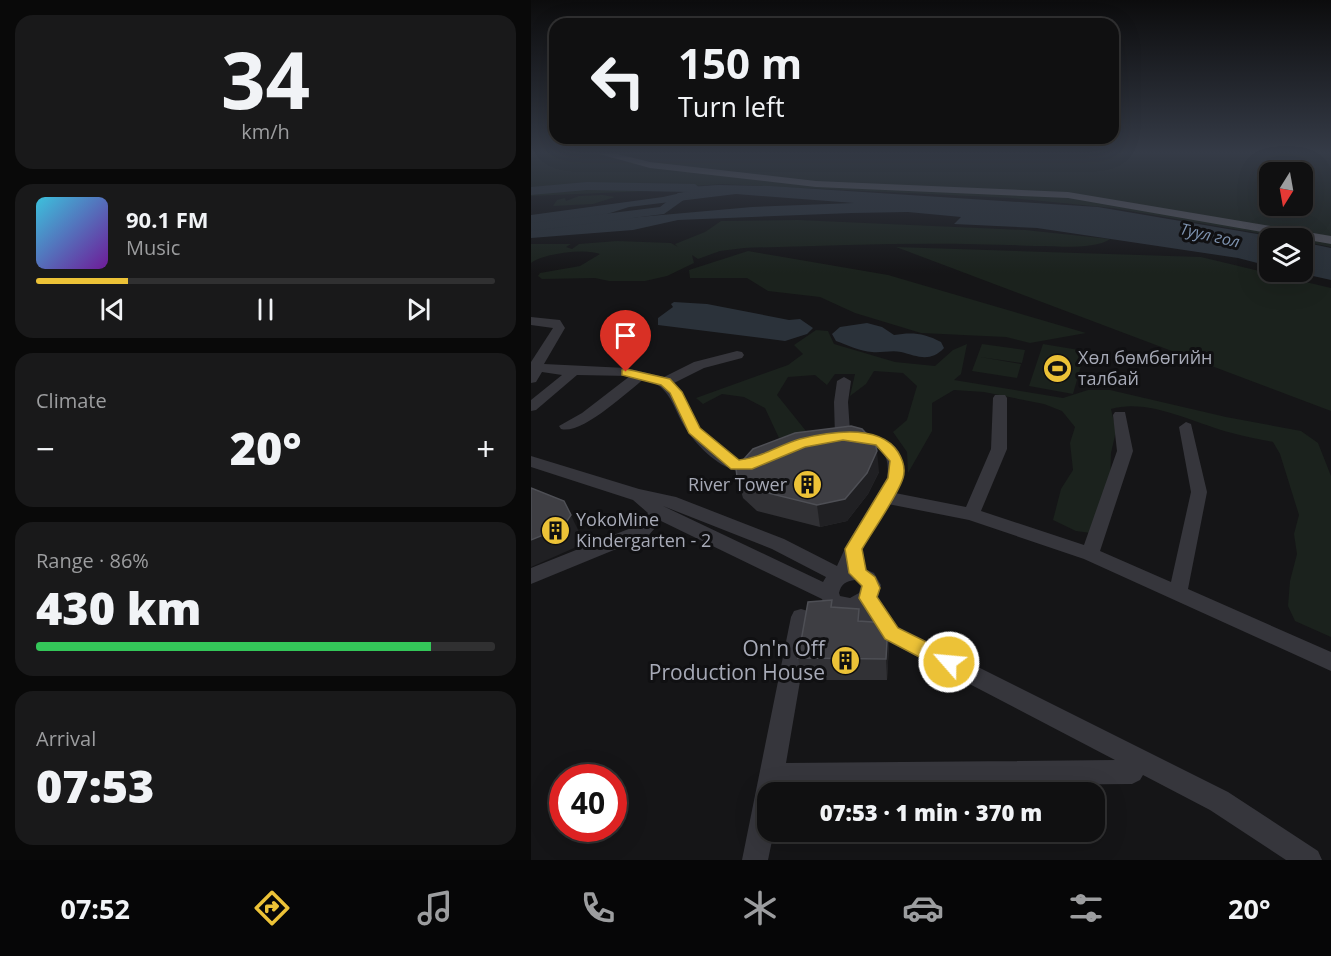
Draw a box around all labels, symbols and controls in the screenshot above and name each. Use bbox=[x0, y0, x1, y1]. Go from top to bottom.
text: 34 bbox=[221, 26, 310, 132]
text: 150 m bbox=[678, 34, 802, 91]
icon: left bbox=[579, 42, 657, 120]
text: Turn left bbox=[678, 88, 785, 125]
text: km/h bbox=[241, 118, 290, 145]
north arrow bbox=[1259, 162, 1313, 216]
map controls bbox=[1259, 162, 1313, 282]
text: 90.1 FM bbox=[126, 204, 209, 234]
water label: Туул гол bbox=[1178, 217, 1242, 253]
button: layers bbox=[1259, 228, 1313, 282]
text: Music bbox=[126, 234, 180, 261]
icon: previous bbox=[96, 293, 129, 326]
icon: pause bbox=[249, 293, 282, 326]
icon: next bbox=[402, 293, 435, 326]
pin bbox=[600, 310, 651, 372]
icon: arrive bbox=[609, 319, 642, 352]
place label: Хөл бөмбөгийн талбай bbox=[1078, 345, 1213, 390]
sports icon: Хөл бөмбөгийн талбай bbox=[1041, 352, 1073, 384]
text: Climate bbox=[36, 387, 107, 414]
text: 20° bbox=[230, 417, 301, 478]
text: − bbox=[36, 426, 55, 471]
text: + bbox=[476, 426, 495, 471]
building icon: River Tower bbox=[792, 469, 824, 501]
place label: River Tower bbox=[688, 472, 788, 496]
place label: YokoMine Kindergarten - 2 bbox=[576, 507, 711, 552]
building icon: YokoMine Kindergarten - 2 bbox=[539, 514, 571, 546]
text: Range · 86% bbox=[36, 547, 149, 574]
text: 430 km bbox=[36, 577, 201, 638]
position arrow bbox=[917, 630, 981, 694]
place label: On'n Off Production House bbox=[649, 634, 827, 686]
building icon: On'n Off Production House bbox=[830, 645, 862, 677]
text: Arrival bbox=[36, 725, 96, 752]
text: 07:53 bbox=[36, 755, 154, 816]
speed limit sign: 40 bbox=[549, 764, 627, 842]
text: 07:53 · 1 min · 370 m bbox=[820, 797, 1042, 827]
icon: directions bbox=[251, 887, 293, 929]
icon: music bbox=[414, 887, 456, 929]
icon: phone bbox=[577, 887, 619, 929]
icon: climate bbox=[739, 887, 781, 929]
icon: car bbox=[902, 887, 944, 929]
icon: filters bbox=[1065, 887, 1107, 929]
text: 07:52 bbox=[60, 890, 130, 927]
text: 20° bbox=[1228, 890, 1270, 927]

